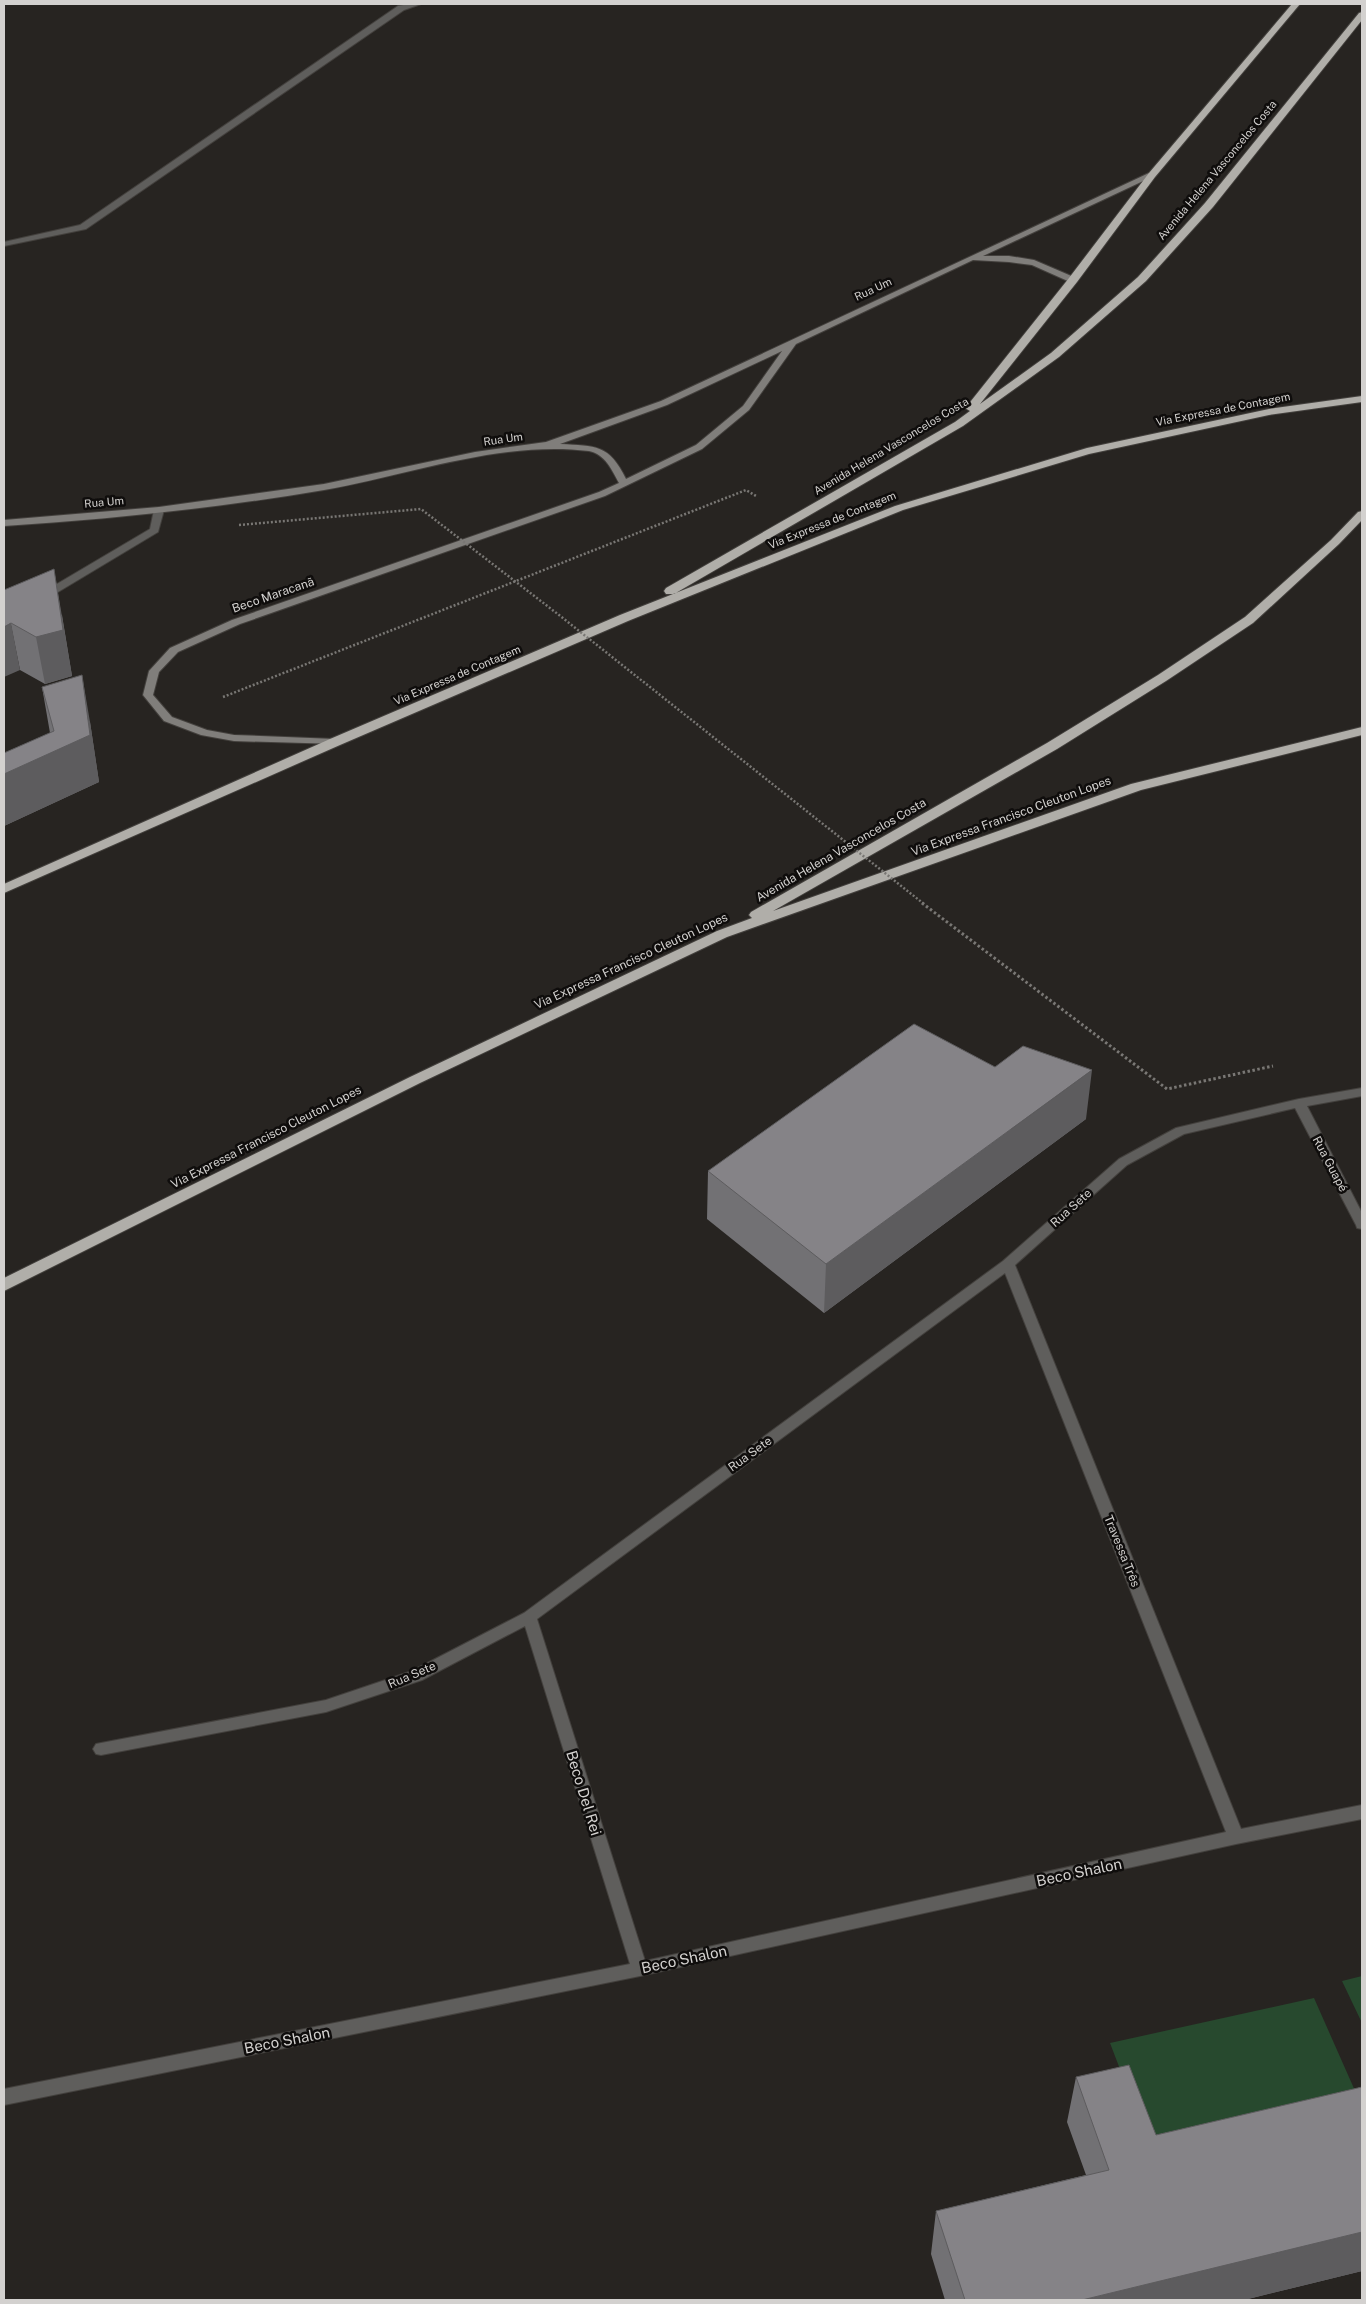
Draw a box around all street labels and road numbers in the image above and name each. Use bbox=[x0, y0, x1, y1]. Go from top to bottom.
street label: Avenida Helena Vasconcelos Costa bbox=[1155, 98, 1279, 242]
street label: Rua Um bbox=[852, 275, 894, 303]
street label: Via Expressa de Contagem bbox=[1155, 390, 1291, 428]
street label: Avenida Helena Vasconcelos Costa bbox=[812, 395, 970, 497]
street label: Rua Um bbox=[482, 430, 524, 448]
street label: Via Expressa de Contagem bbox=[766, 489, 898, 551]
street label: Rua Um bbox=[84, 494, 124, 510]
street label: Beco Maracanã bbox=[230, 574, 316, 616]
street label: Via Expressa de Contagem bbox=[392, 643, 522, 707]
street label: Via Expressa Francisco Cleuton Lopes bbox=[909, 773, 1113, 859]
street label: Avenida Helena Vasconcelos Costa bbox=[753, 795, 929, 905]
street label: Via Expressa Francisco Cleuton Lopes bbox=[532, 910, 730, 1012]
street label: Via Expressa Francisco Cleuton Lopes bbox=[169, 1083, 363, 1191]
street label: Rua Guapé bbox=[1310, 1134, 1351, 1194]
street label: Rua Sete bbox=[1048, 1186, 1095, 1230]
street label: Rua Sete bbox=[725, 1433, 775, 1474]
street label: Travessa Três bbox=[1101, 1513, 1143, 1589]
street label: Rua Sete bbox=[386, 1659, 438, 1691]
street label: Beco Del Rei bbox=[563, 1748, 605, 1838]
street label: Beco Shalon bbox=[1035, 1855, 1123, 1889]
street label: Beco Shalon bbox=[640, 1942, 728, 1976]
street label: Beco Shalon bbox=[243, 2023, 331, 2057]

